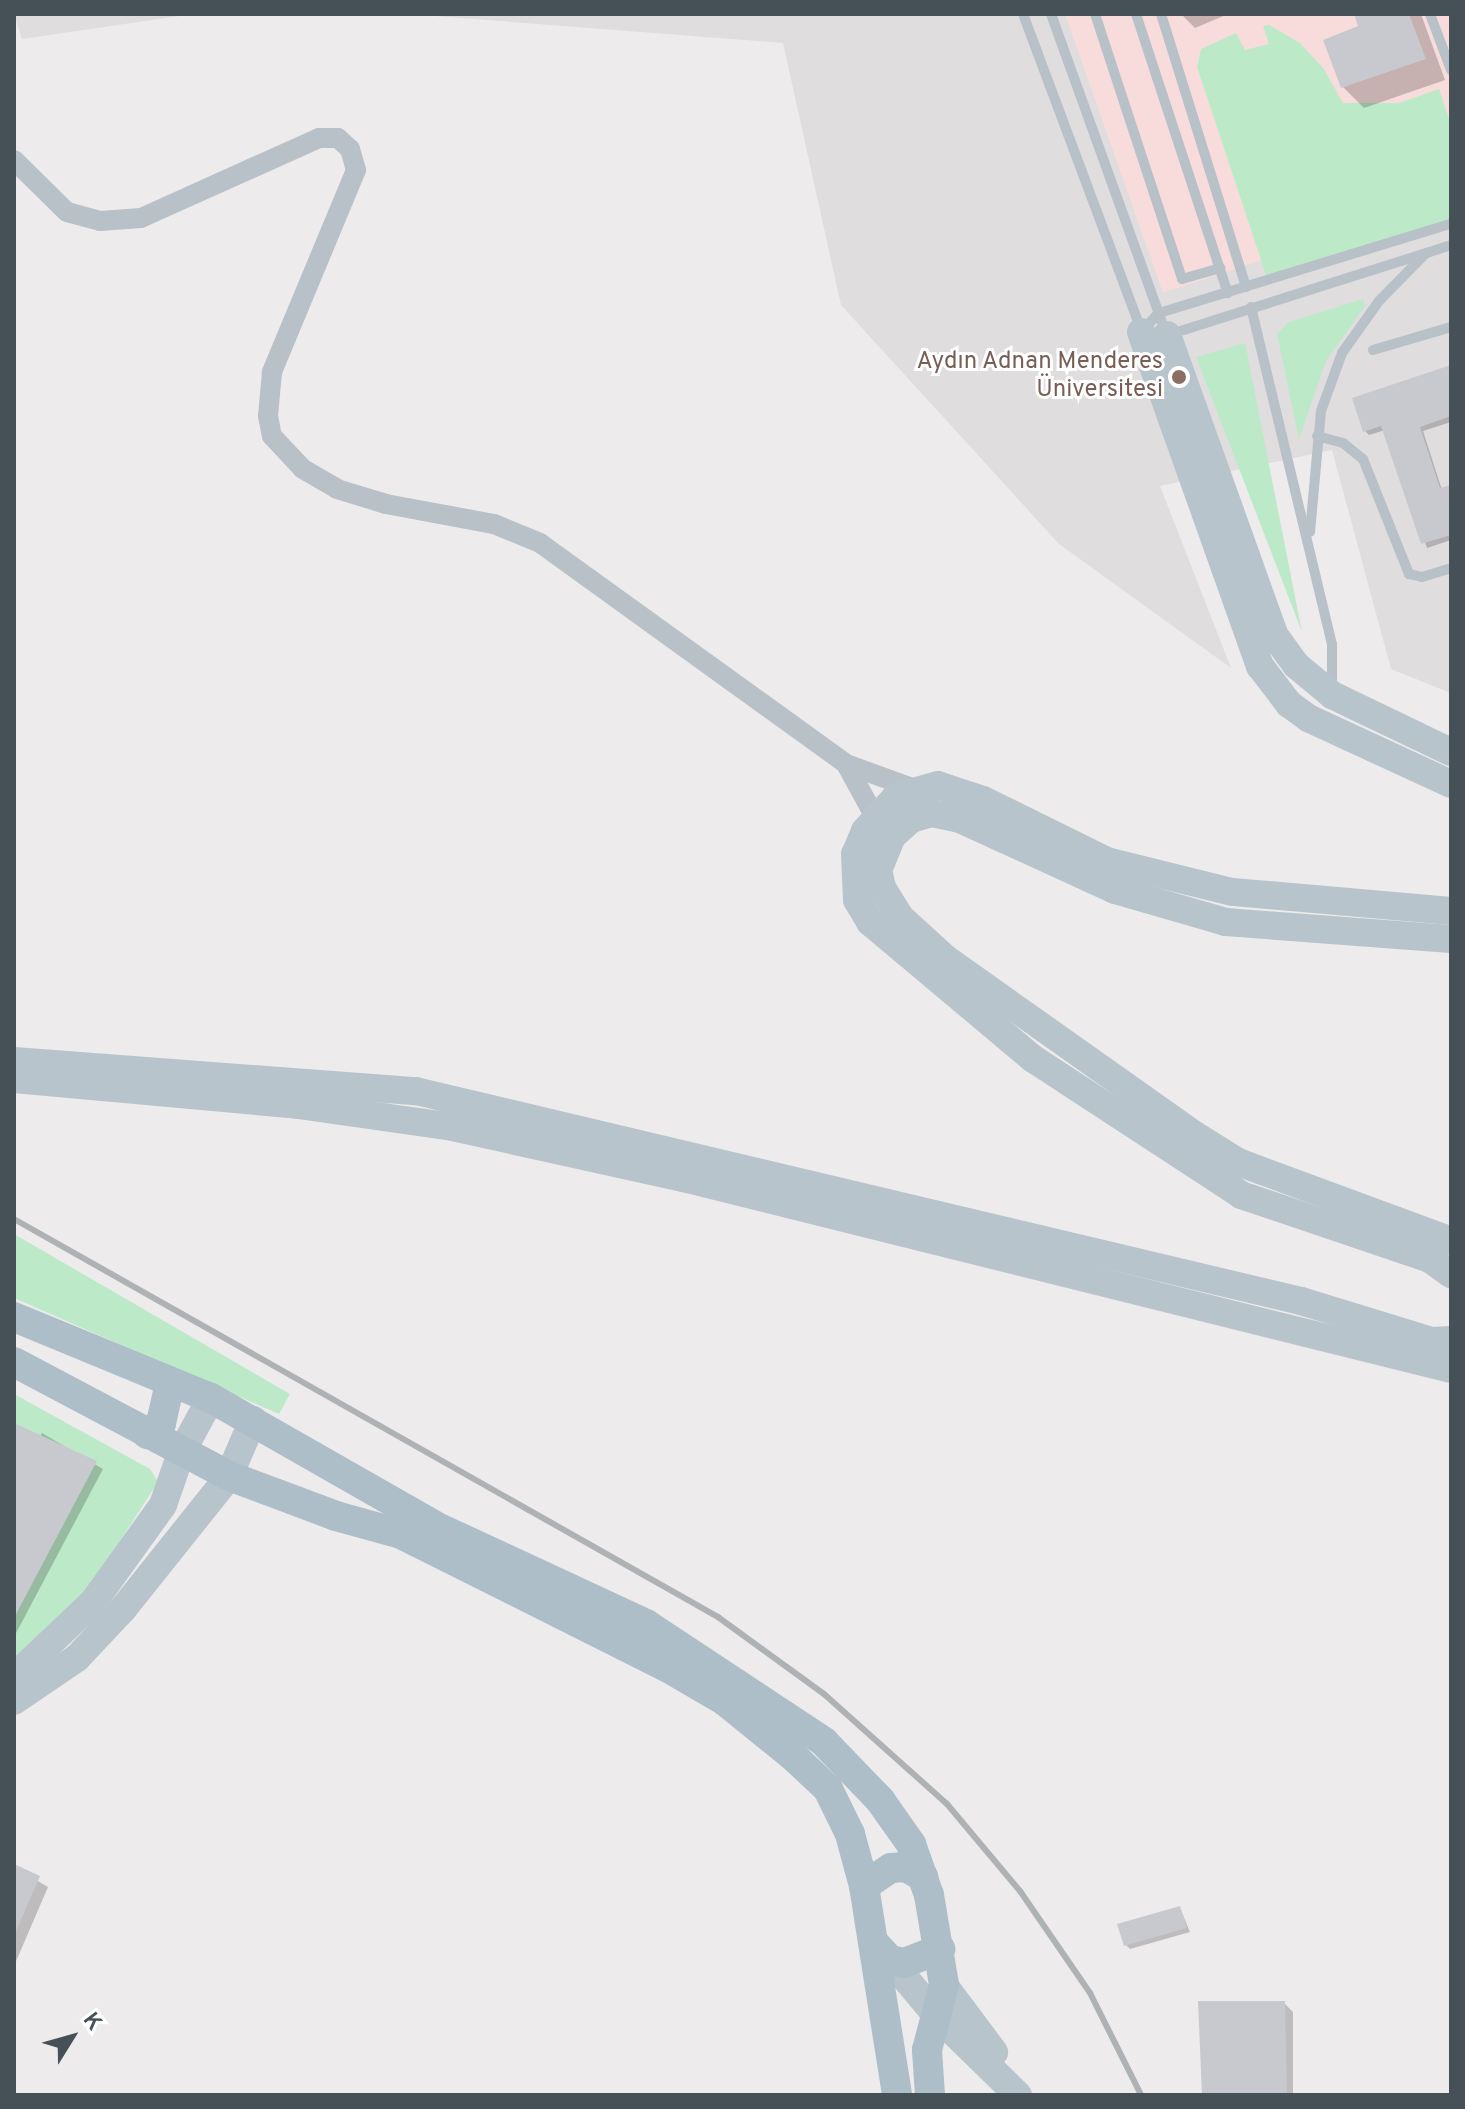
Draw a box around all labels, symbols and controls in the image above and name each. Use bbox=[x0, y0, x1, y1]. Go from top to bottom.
place label: Aydın Adnan Menderes Üniversitesi bbox=[915, 349, 1163, 405]
marker: Aydın Adnan Menderes Üniversitesi bbox=[1170, 368, 1188, 386]
north arrow bbox=[32, 1997, 112, 2077]
text: K bbox=[76, 2008, 107, 2037]

